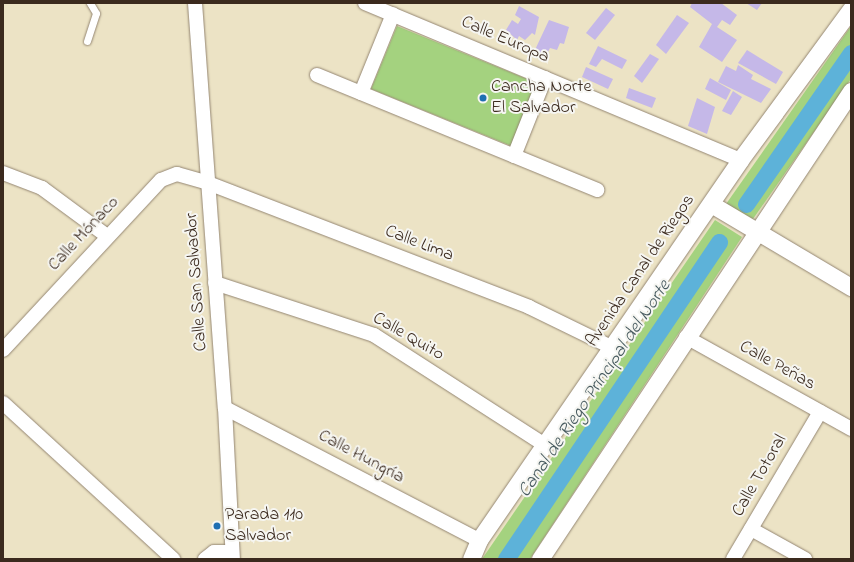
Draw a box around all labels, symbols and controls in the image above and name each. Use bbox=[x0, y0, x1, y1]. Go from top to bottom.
street label: Calle Europa bbox=[458, 12, 552, 68]
place label: Cancha Norte El Salvador bbox=[491, 77, 591, 120]
marker: Cancha Norte El Salvador bbox=[478, 93, 488, 103]
street label: Avenida Canal de Riegos bbox=[582, 191, 700, 351]
street label: Calle Mónaco bbox=[44, 192, 124, 276]
street label: Calle San Salvador bbox=[181, 212, 213, 352]
street label: Calle Lima bbox=[382, 221, 456, 267]
water label: Canal de Riego Principal del Norte bbox=[514, 276, 676, 502]
street label: Calle Quito bbox=[369, 308, 447, 366]
street label: Calle Peñas bbox=[735, 336, 819, 396]
street label: Calle Hungría bbox=[314, 425, 408, 489]
street label: Calle Totoral bbox=[728, 431, 792, 521]
place label: Parada 110 Salvador bbox=[225, 505, 303, 548]
marker: Parada 110 Salvador bbox=[212, 521, 222, 531]

